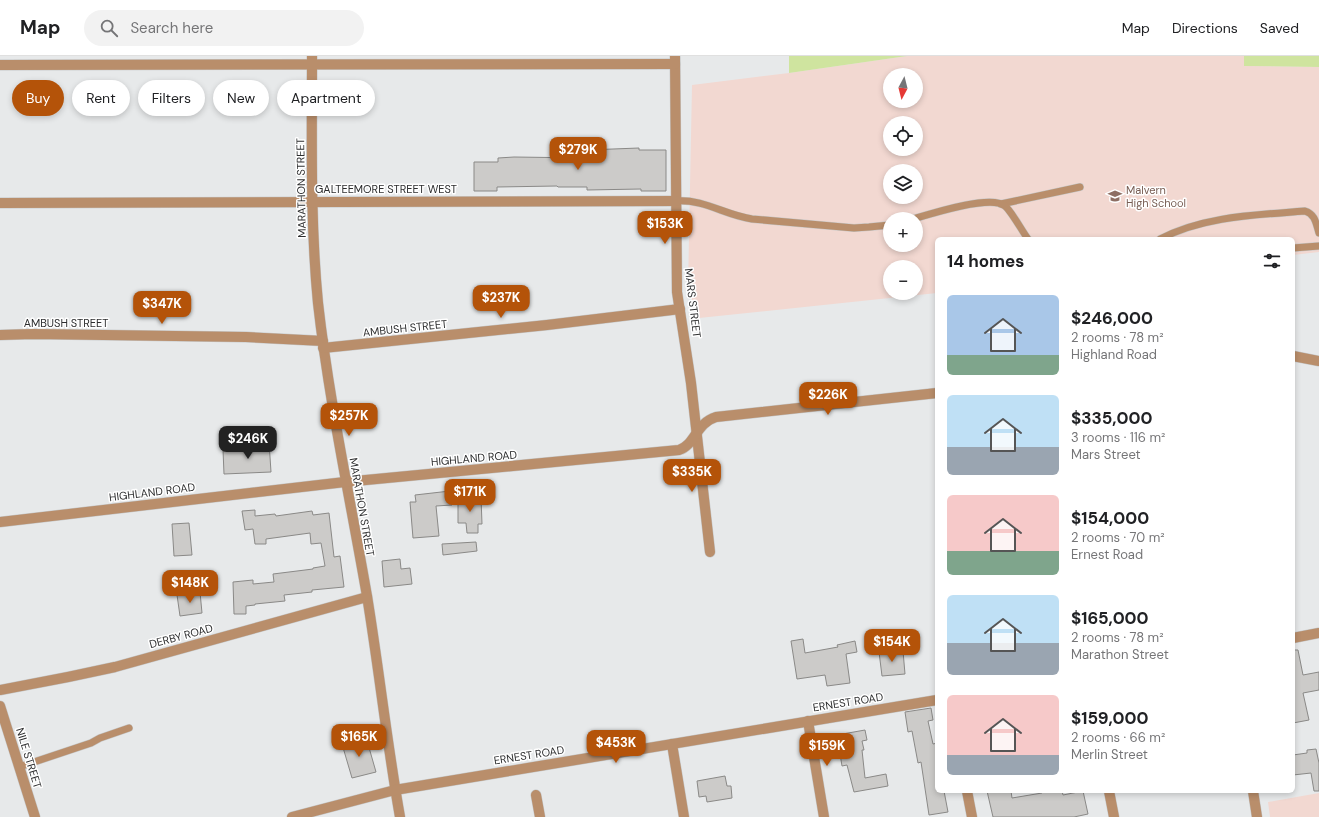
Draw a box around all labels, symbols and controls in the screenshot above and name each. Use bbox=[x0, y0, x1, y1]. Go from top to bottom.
search box bbox=[84, 10, 364, 46]
text: Map bbox=[20, 15, 60, 40]
icon: search bbox=[98, 17, 120, 39]
text: Search here bbox=[130, 18, 213, 38]
text: Map bbox=[1122, 19, 1150, 37]
text: Directions bbox=[1172, 19, 1238, 37]
text: Saved bbox=[1260, 19, 1299, 37]
north arrow bbox=[883, 68, 923, 108]
map controls bbox=[883, 68, 923, 300]
chip: Buy bbox=[12, 80, 64, 116]
chip: Rent bbox=[72, 80, 130, 116]
chip: Filters bbox=[138, 80, 205, 116]
chip: New bbox=[213, 80, 269, 116]
chip: Apartment bbox=[277, 80, 375, 116]
button: locate bbox=[883, 116, 923, 156]
pin: $279K bbox=[550, 137, 606, 171]
street label: MARATHON STREET bbox=[293, 138, 309, 238]
text: $279K bbox=[559, 141, 597, 158]
button: layers bbox=[883, 164, 923, 204]
street label: GALTEEMORE STREET WEST bbox=[315, 182, 457, 196]
place label: Malvern High School bbox=[1126, 183, 1186, 210]
school or university icon: Malvern High School bbox=[1107, 188, 1123, 204]
pin: $153K bbox=[637, 211, 693, 245]
button: + bbox=[883, 212, 923, 252]
text: $153K bbox=[647, 215, 684, 232]
text: 14 homes bbox=[947, 250, 1024, 272]
icon: filters bbox=[1261, 250, 1283, 272]
button: − bbox=[883, 260, 923, 300]
street label: MARS STREET bbox=[682, 267, 704, 339]
pin: $237K bbox=[473, 285, 529, 319]
text: $237K bbox=[482, 289, 520, 306]
pin: $347K bbox=[134, 291, 190, 325]
text: $347K bbox=[142, 295, 182, 312]
text: $246,000 bbox=[1071, 307, 1153, 329]
icon: home bbox=[979, 311, 1027, 359]
street label: AMBUSH STREET bbox=[24, 316, 108, 330]
street label: AMBUSH STREET bbox=[362, 317, 448, 339]
text: 2 rooms · 78 m² bbox=[1071, 329, 1163, 346]
text: Highland Road bbox=[1071, 346, 1157, 363]
pin: $226K bbox=[800, 382, 856, 416]
text: $226K bbox=[808, 386, 848, 403]
pin: $257K bbox=[321, 403, 377, 437]
text: $257K bbox=[330, 407, 368, 424]
text: $335,000 bbox=[1071, 407, 1152, 429]
icon: home bbox=[979, 411, 1027, 459]
pin: $246K bbox=[220, 426, 276, 460]
text: 3 rooms · 116 m² bbox=[1071, 429, 1165, 446]
text: $246K bbox=[228, 430, 268, 447]
text: Mars Street bbox=[1071, 446, 1141, 463]
street label: HIGHLAND ROAD bbox=[430, 447, 518, 469]
street label: MARATHON STREET bbox=[346, 457, 378, 557]
pin: $335K bbox=[664, 459, 720, 493]
text: $335K bbox=[672, 463, 712, 480]
pin: $171K bbox=[442, 479, 498, 513]
street label: HIGHLAND ROAD bbox=[108, 480, 196, 504]
text: $171K bbox=[453, 483, 487, 500]
text: $154,000 bbox=[1071, 507, 1149, 529]
icon: home bbox=[979, 511, 1027, 559]
text: 2 rooms · 70 m² bbox=[1071, 529, 1165, 546]
text: Ernest Road bbox=[1071, 546, 1143, 563]
pin: $148K bbox=[162, 570, 218, 604]
text: $148K bbox=[171, 574, 209, 591]
text: $165,000 bbox=[1071, 607, 1149, 629]
icon: home bbox=[979, 611, 1027, 659]
street label: DERBY ROAD bbox=[148, 621, 215, 651]
pin: $154K bbox=[864, 629, 920, 663]
text: 2 rooms · 78 m² bbox=[1071, 629, 1163, 646]
text: $154K bbox=[873, 633, 911, 650]
text: Marathon Street bbox=[1071, 646, 1169, 663]
street label: ERNEST ROAD bbox=[812, 689, 885, 714]
text: $159,000 bbox=[1071, 707, 1149, 729]
icon: home bbox=[979, 711, 1027, 759]
pin: $165K bbox=[331, 724, 387, 758]
street label: NILE STREET bbox=[13, 726, 45, 790]
text: $165K bbox=[340, 728, 378, 745]
text: 2 rooms · 66 m² bbox=[1071, 729, 1165, 746]
pin: $453K bbox=[588, 730, 644, 764]
pin: $159K bbox=[799, 733, 855, 767]
text: $453K bbox=[596, 734, 636, 751]
text: $159K bbox=[808, 737, 846, 754]
street label: ERNEST ROAD bbox=[493, 742, 566, 767]
text: Merlin Street bbox=[1071, 746, 1148, 763]

